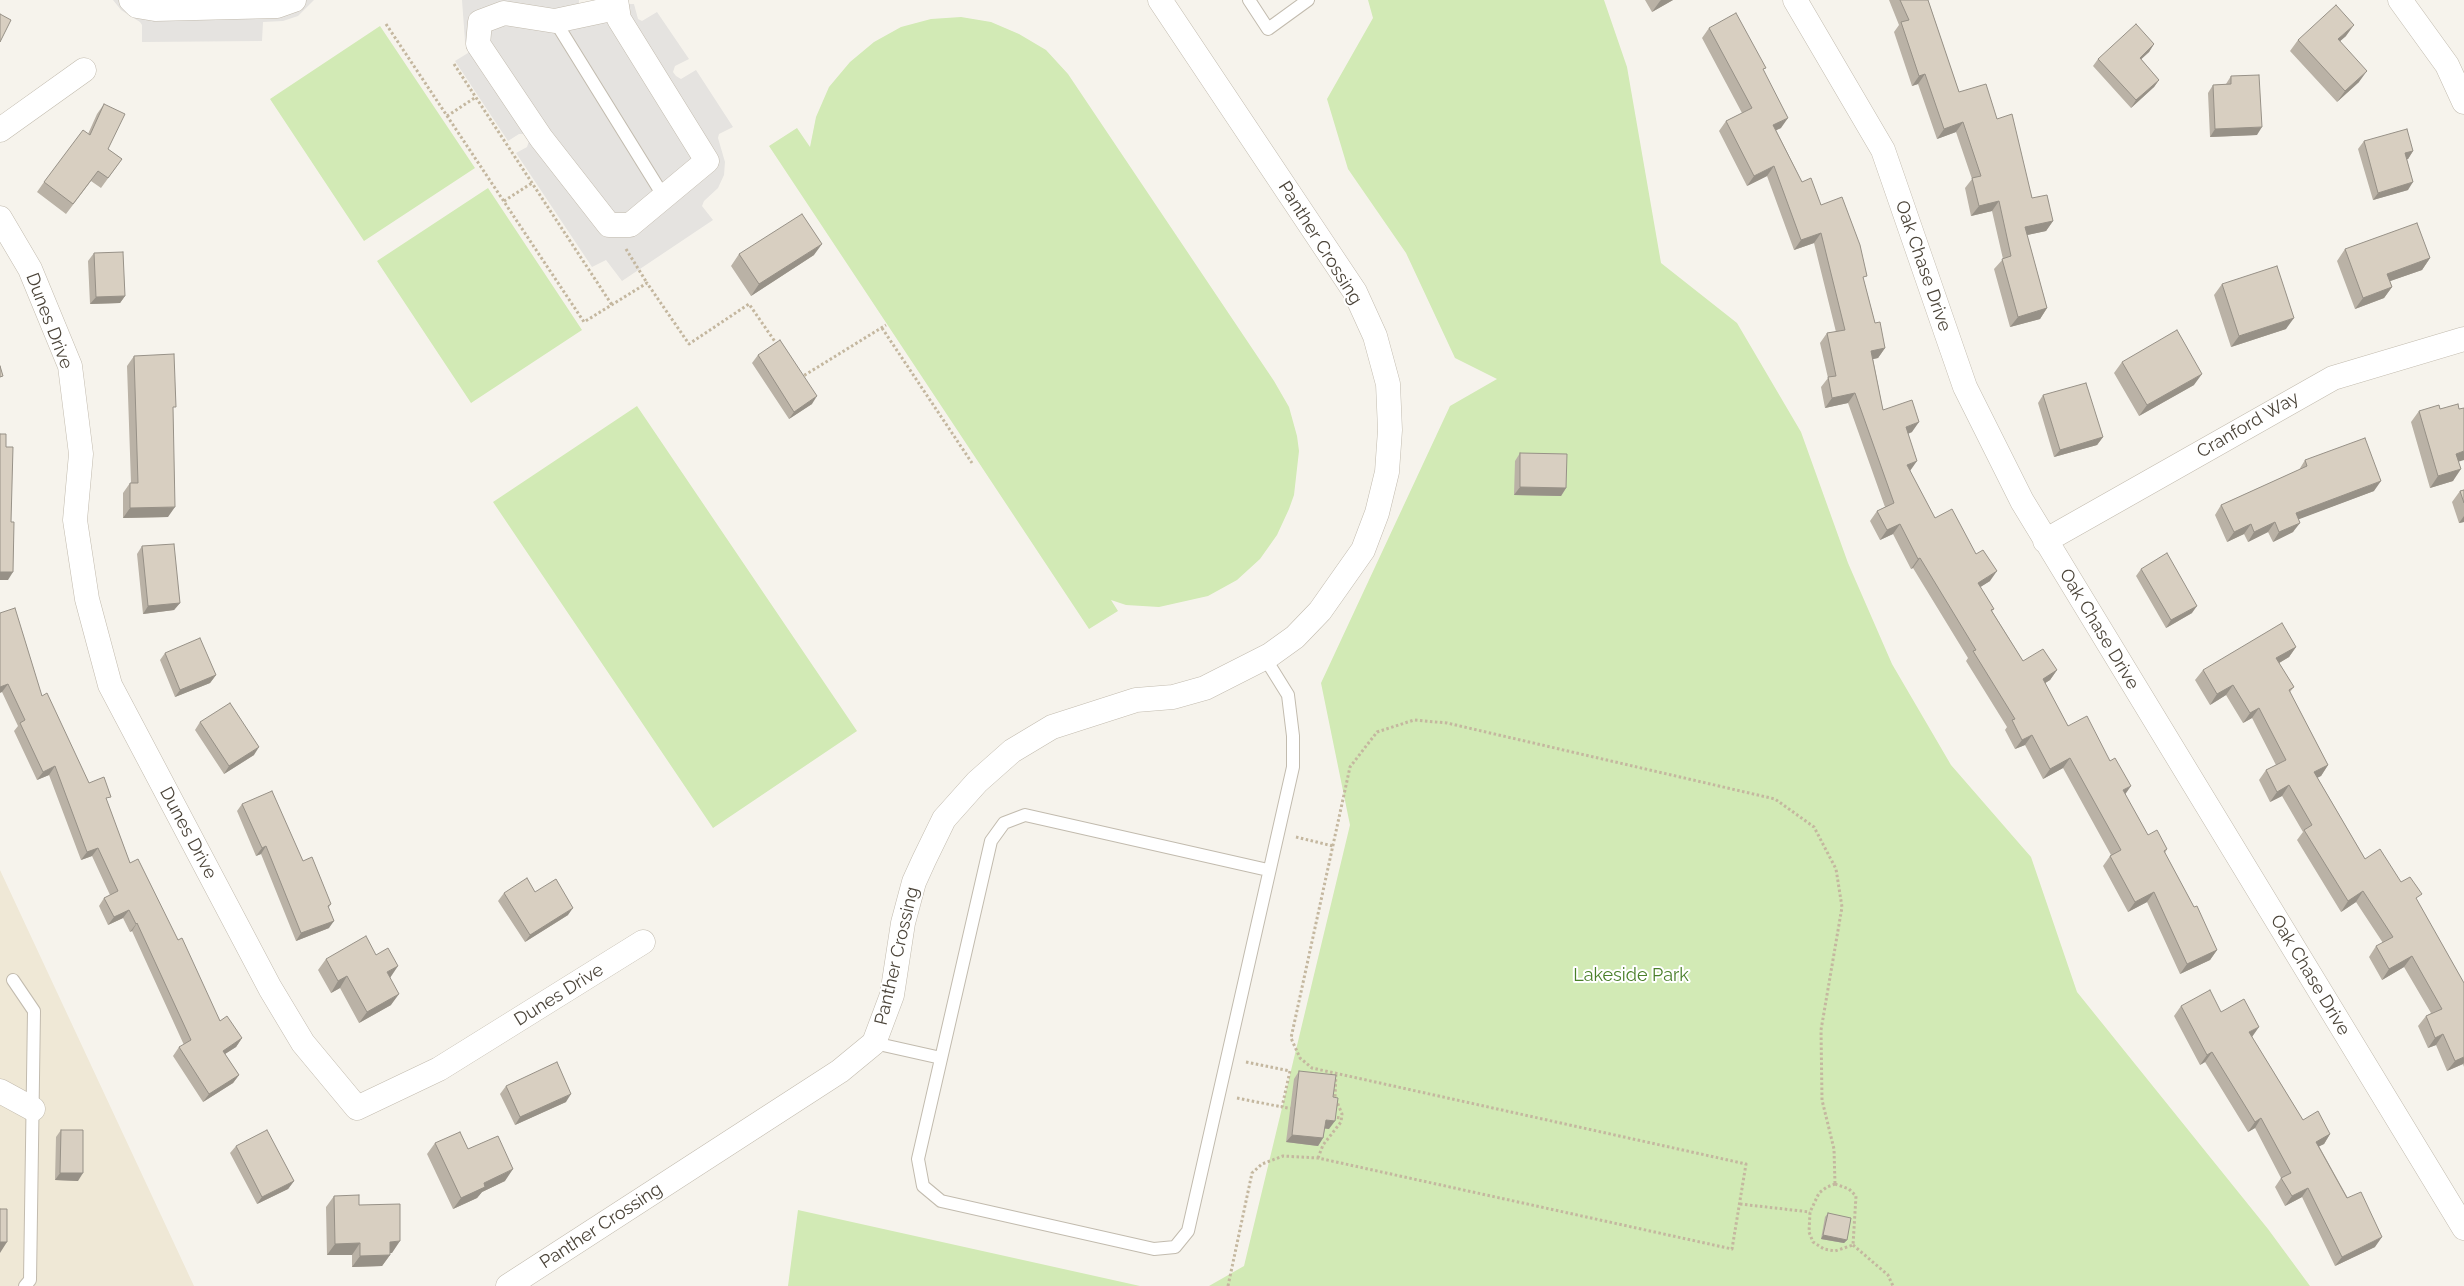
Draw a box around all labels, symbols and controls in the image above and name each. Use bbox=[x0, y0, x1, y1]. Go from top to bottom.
street label: Panther Crossing bbox=[1273, 177, 1367, 309]
street label: Oak Chase Drive bbox=[1891, 198, 1955, 334]
street label: Dunes Drive bbox=[21, 270, 77, 372]
street label: Cranford Way bbox=[2193, 387, 2303, 463]
street label: Oak Chase Drive bbox=[2055, 565, 2143, 693]
street label: Dunes Drive bbox=[155, 783, 221, 883]
street label: Panther Crossing bbox=[871, 885, 923, 1027]
street label: Oak Chase Drive bbox=[2266, 911, 2354, 1039]
street label: Dunes Drive bbox=[511, 959, 607, 1031]
park label: Lakeside Park bbox=[1573, 965, 1689, 987]
street label: Panther Crossing bbox=[536, 1178, 666, 1274]

